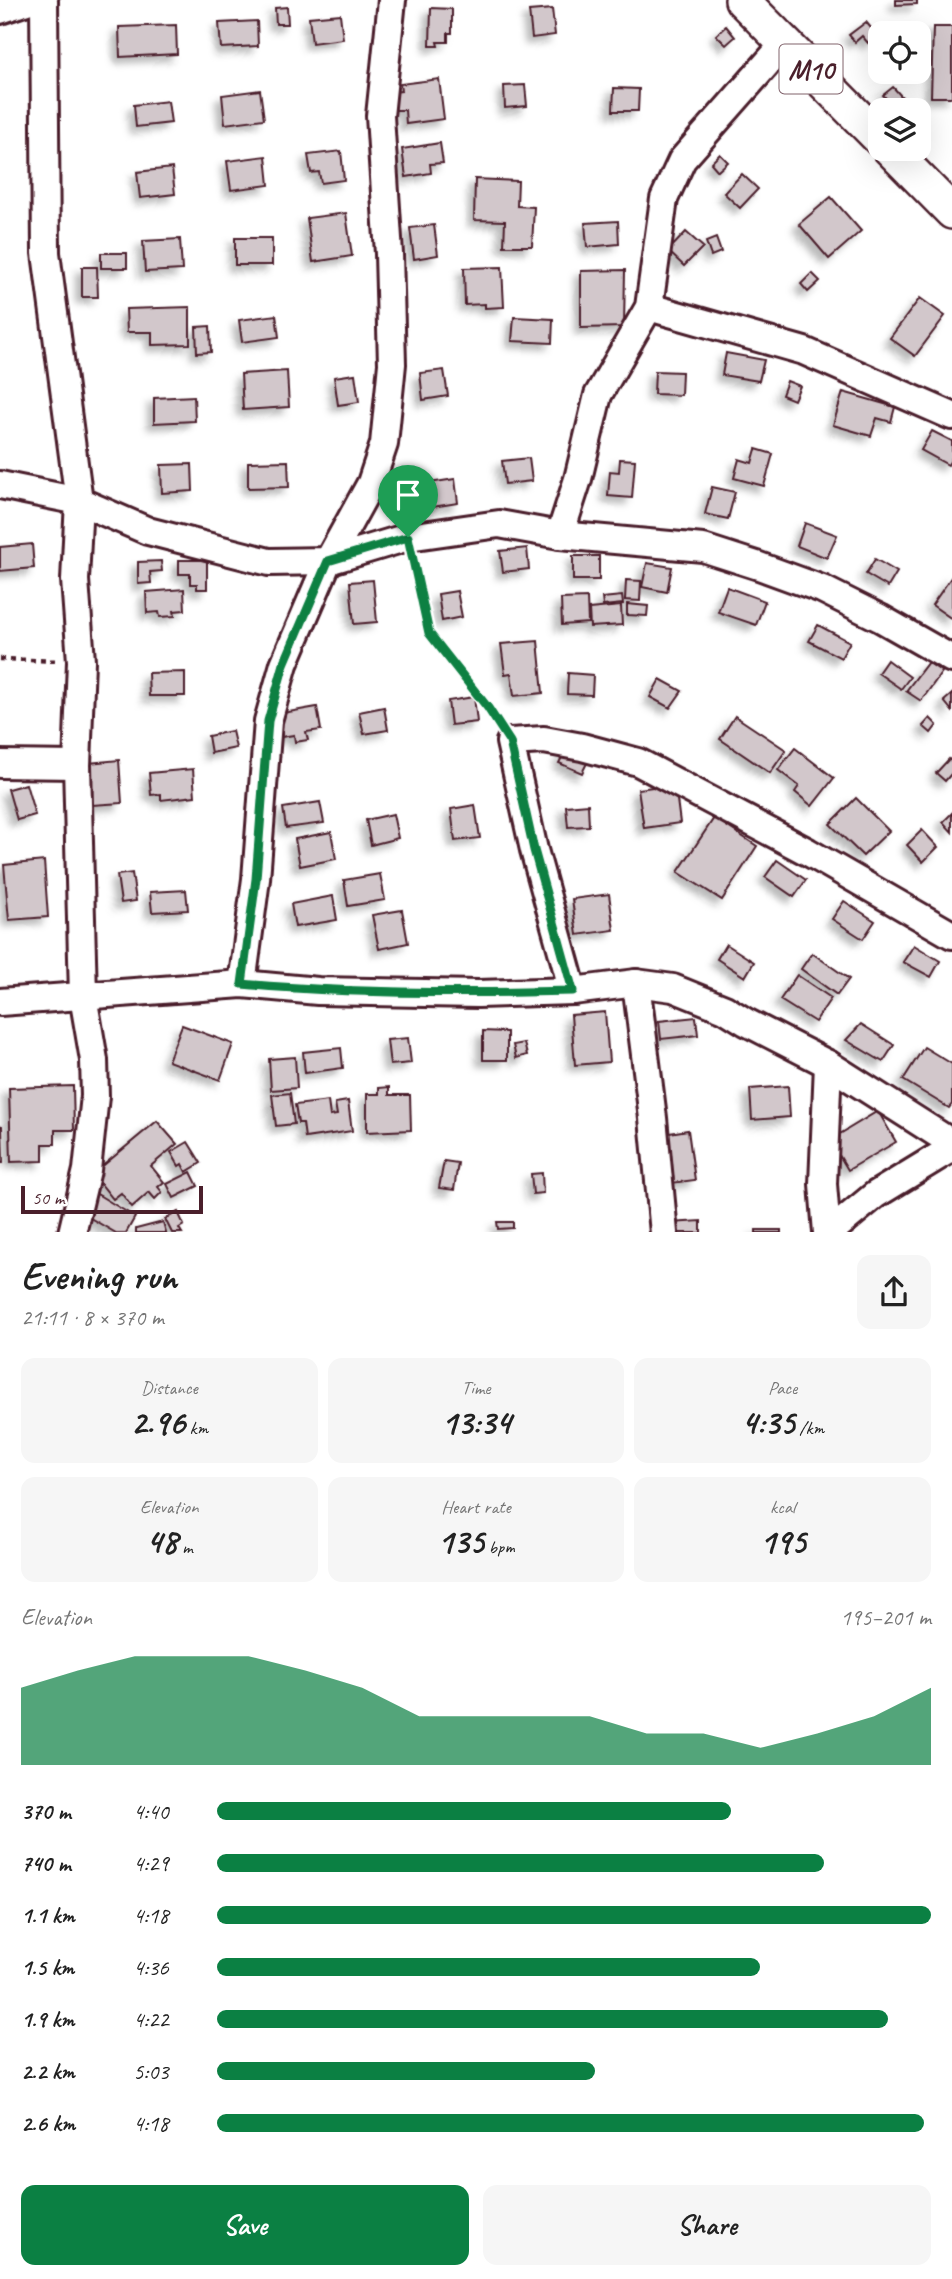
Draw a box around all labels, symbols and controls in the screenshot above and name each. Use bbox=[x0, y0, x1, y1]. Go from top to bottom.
map controls bbox=[868, 21, 931, 161]
button: locate bbox=[868, 21, 931, 84]
road number: M10 bbox=[780, 44, 842, 94]
button: layers bbox=[868, 98, 931, 161]
pin bbox=[378, 465, 438, 537]
icon: arrive bbox=[389, 476, 427, 514]
scale bar bbox=[21, 1184, 203, 1215]
text: 50 m bbox=[32, 1186, 64, 1210]
text: Evening run bbox=[21, 1253, 177, 1300]
button: share bbox=[857, 1255, 931, 1329]
text: 21:11 · 8 × 370 m bbox=[21, 1303, 164, 1332]
text: Distance bbox=[141, 1376, 198, 1400]
text: Time bbox=[461, 1376, 491, 1400]
text: Pace bbox=[768, 1376, 797, 1400]
text: 2.96 bbox=[130, 1400, 185, 1445]
text: 13:34 bbox=[441, 1400, 511, 1445]
text: 4:35 bbox=[741, 1400, 795, 1445]
text: km bbox=[185, 1416, 208, 1440]
text: /km bbox=[795, 1416, 824, 1440]
text: Elevation bbox=[140, 1495, 199, 1519]
text: Heart rate bbox=[441, 1495, 511, 1519]
text: kcal bbox=[770, 1495, 795, 1519]
text: 48 bbox=[146, 1519, 177, 1564]
text: 135 bbox=[437, 1519, 484, 1564]
text: 195 bbox=[760, 1519, 806, 1564]
text: m bbox=[177, 1535, 193, 1559]
text: bpm bbox=[484, 1535, 515, 1559]
text: Elevation bbox=[21, 1603, 92, 1632]
text: 195–201 m bbox=[840, 1603, 931, 1632]
text: 370 m bbox=[21, 1797, 71, 1826]
text: 4:40 bbox=[133, 1797, 169, 1826]
text: 740 m bbox=[21, 1849, 71, 1878]
text: 4:29 bbox=[133, 1849, 169, 1878]
text: 1.1 km bbox=[21, 1901, 75, 1930]
text: 4:18 bbox=[133, 1901, 169, 1930]
text: 1.5 km bbox=[21, 1953, 74, 1982]
text: 4:36 bbox=[133, 1953, 169, 1982]
text: 1.9 km bbox=[21, 2005, 74, 2034]
text: 4:22 bbox=[133, 2005, 169, 2034]
text: 2.2 km bbox=[21, 2057, 75, 2086]
text: 5:03 bbox=[133, 2057, 169, 2086]
text: 2.6 km bbox=[21, 2109, 75, 2138]
text: 4:18 bbox=[133, 2109, 169, 2138]
button: Save bbox=[21, 2185, 469, 2265]
button: Share bbox=[483, 2185, 931, 2265]

